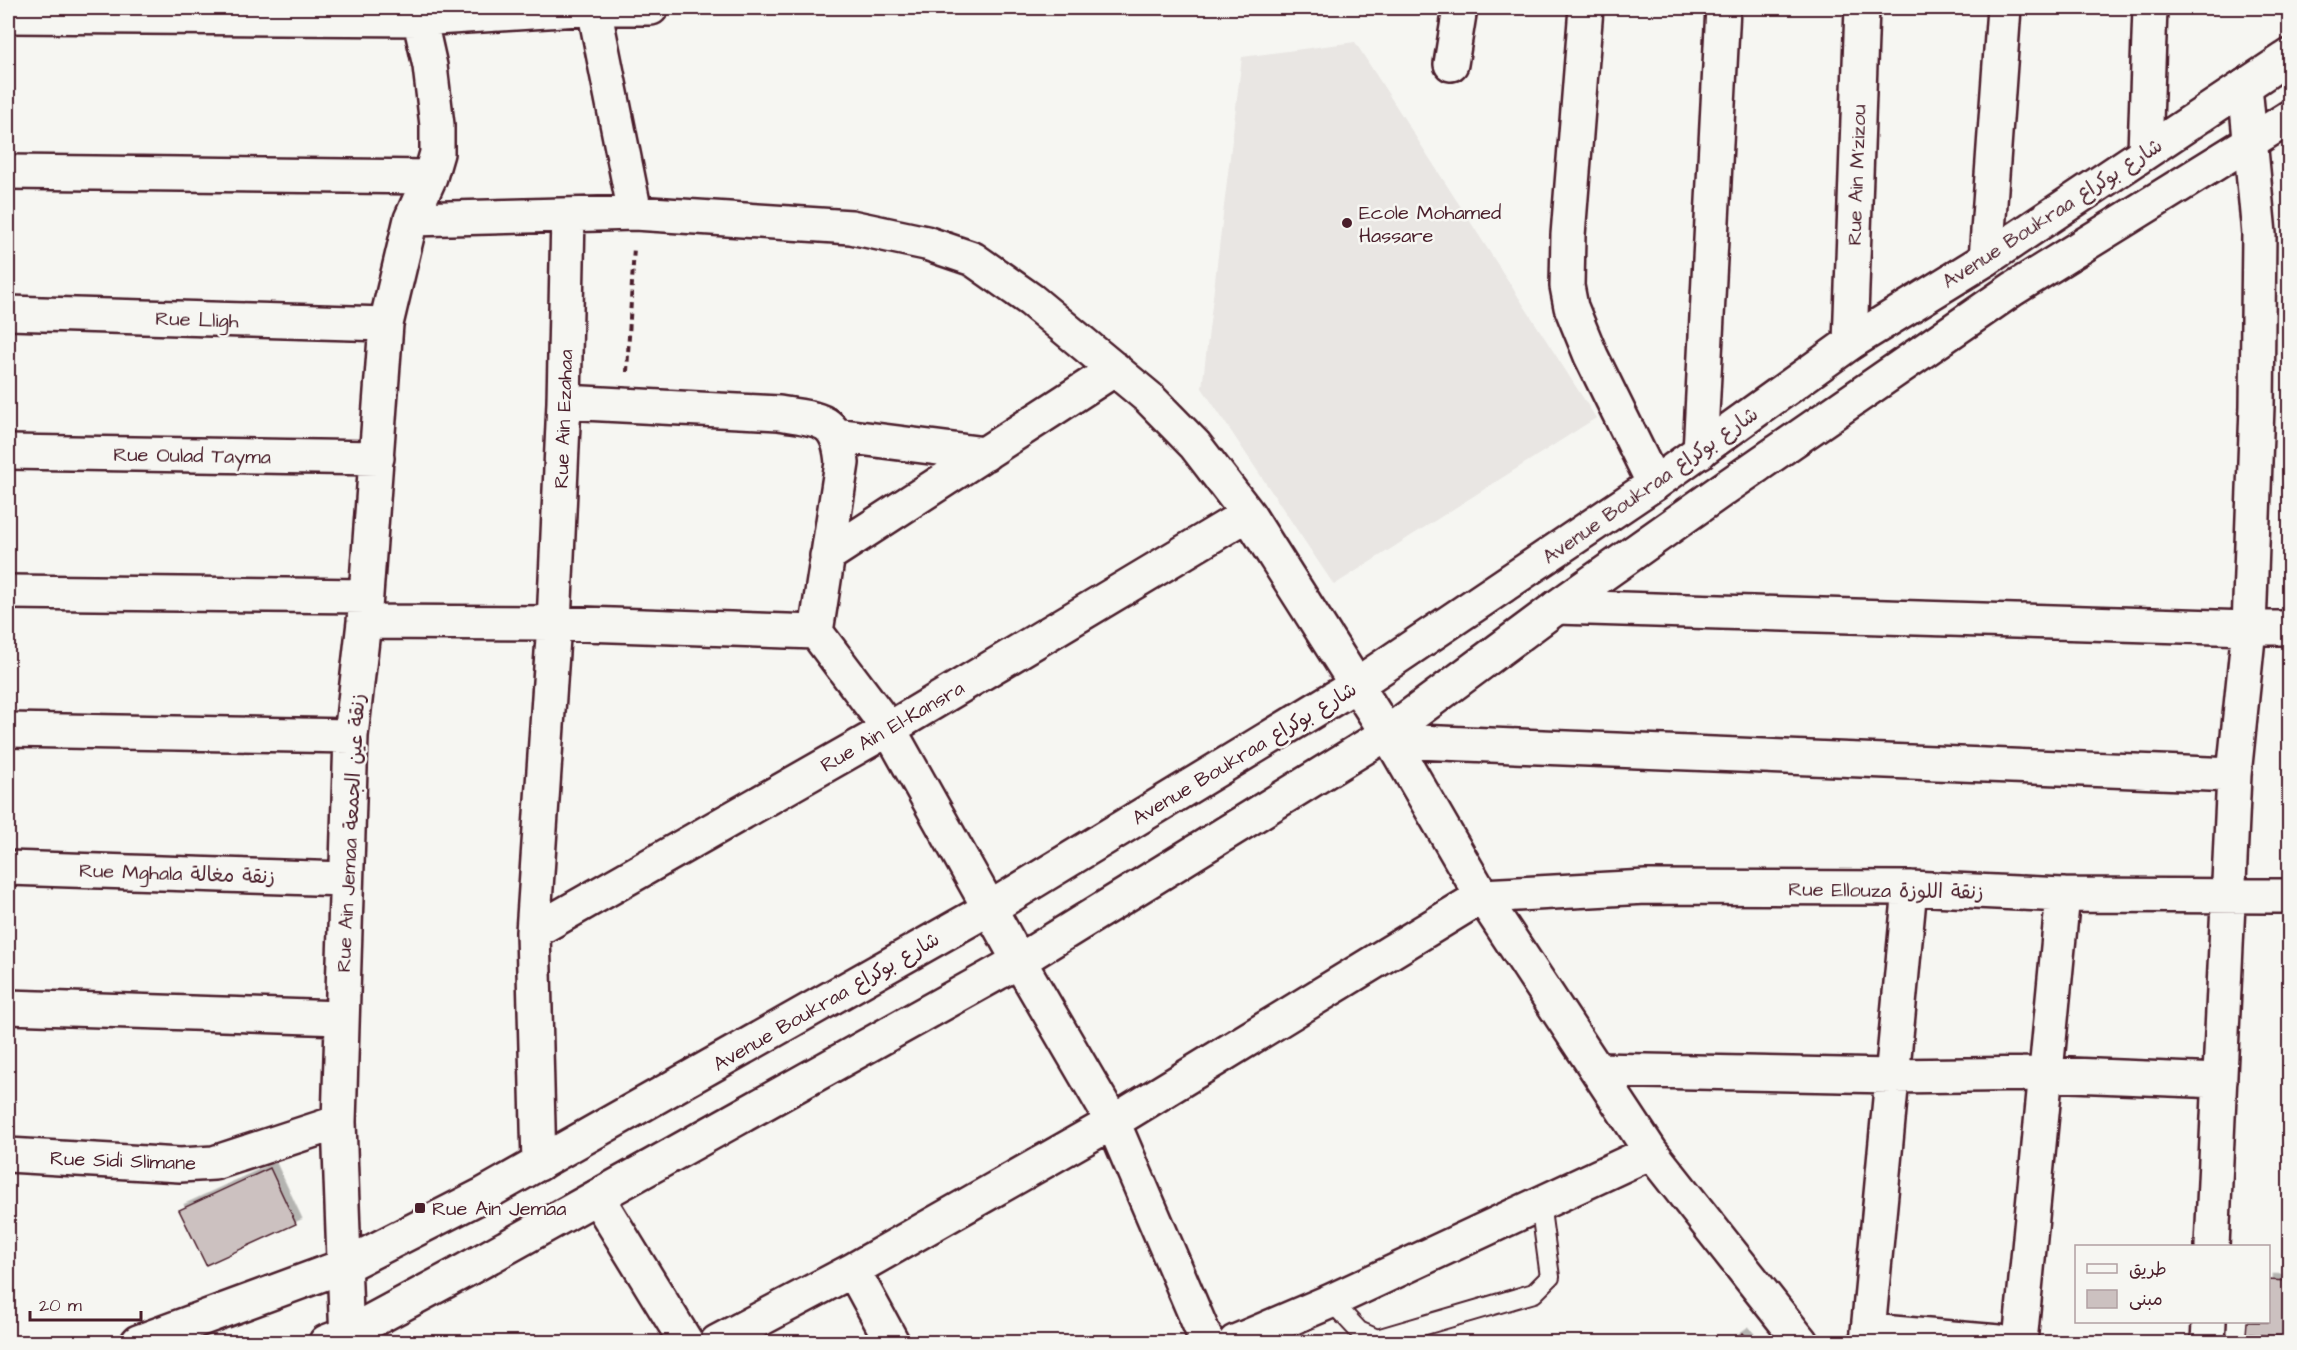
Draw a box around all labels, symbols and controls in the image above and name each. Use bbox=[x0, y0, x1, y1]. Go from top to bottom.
street label: Rue Ain M'zizou bbox=[1841, 104, 1873, 246]
street label: Avenue Boukraa شارع بوكراع bbox=[1937, 132, 2168, 296]
place label: Ecole Mohamed Hassare bbox=[1359, 199, 1501, 250]
marker: Ecole Mohamed Hassare bbox=[1340, 216, 1354, 230]
street label: Rue Lligh bbox=[155, 305, 239, 336]
street label: Rue Ain Ezahaa bbox=[548, 349, 580, 489]
street label: Avenue Boukraa شارع بوكراع bbox=[1537, 401, 1764, 571]
street label: Rue Oulad Tayma bbox=[113, 441, 271, 472]
street label: Rue Ain El-Kansra bbox=[815, 674, 970, 779]
street label: Avenue Boukraa شارع بوكراع bbox=[1127, 676, 1362, 832]
street label: Rue Ain Jemaa زنقة عين الجمعة bbox=[330, 693, 372, 973]
street label: Rue Mghala زنقة مغالة bbox=[78, 857, 276, 892]
street label: Rue Ellouza زنقة اللوزة bbox=[1788, 875, 1984, 907]
street label: Avenue Boukraa شارع بوكراع bbox=[708, 925, 945, 1078]
street label: Rue Sidi Slimane bbox=[50, 1144, 197, 1178]
place label: Rue Ain Jemaa bbox=[432, 1195, 566, 1223]
marker: Rue Ain Jemaa bbox=[413, 1201, 427, 1215]
legend bbox=[2075, 1245, 2270, 1323]
text: طريق bbox=[2129, 1257, 2167, 1282]
scale bar bbox=[30, 1284, 141, 1322]
text: مبنى bbox=[2129, 1287, 2163, 1312]
text: 20 m bbox=[39, 1293, 82, 1318]

